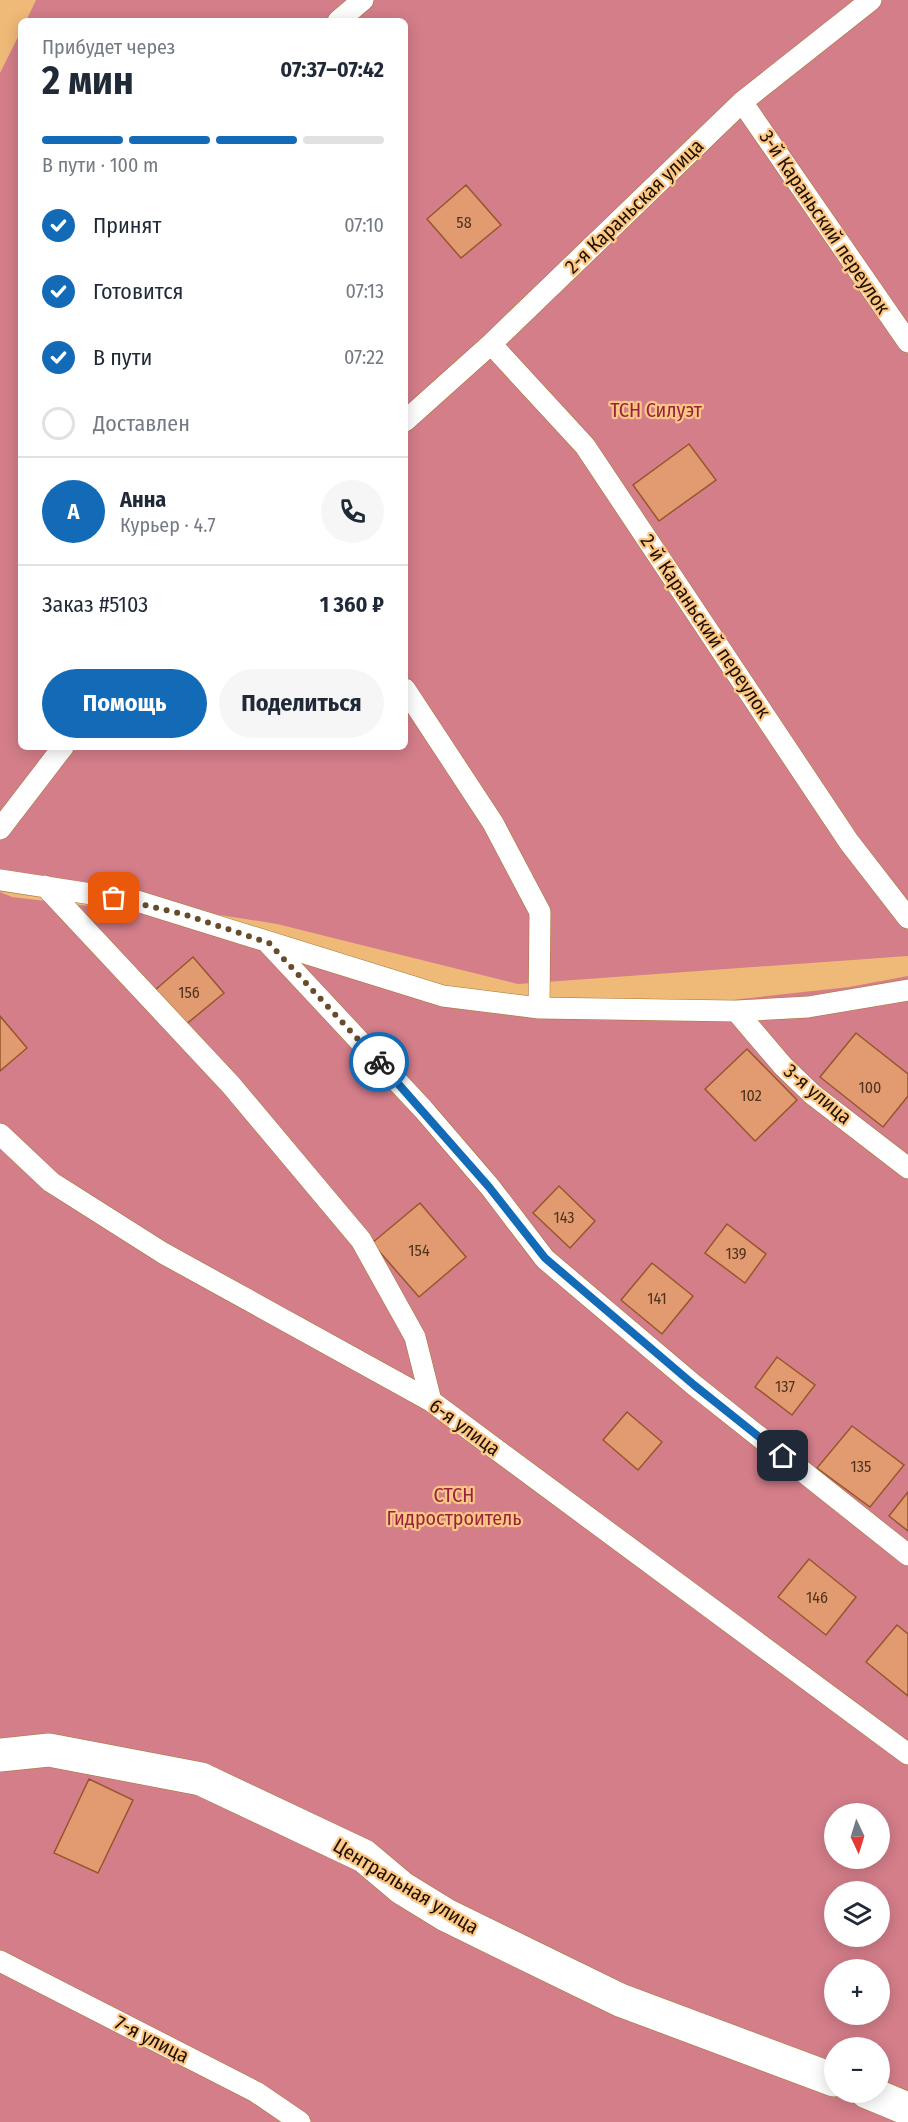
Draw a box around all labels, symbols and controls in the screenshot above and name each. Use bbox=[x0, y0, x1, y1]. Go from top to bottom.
text: Прибудет через bbox=[42, 35, 175, 59]
text: 07:37–07:42 bbox=[280, 56, 384, 83]
text: 2 мин bbox=[42, 58, 134, 104]
street label: 3-й Караньский переулок bbox=[755, 126, 896, 319]
street label: 2-я Караньская улица bbox=[560, 134, 708, 278]
text: В пути · 100 m bbox=[42, 153, 158, 177]
icon: check bbox=[42, 209, 75, 242]
text: Принят bbox=[93, 212, 161, 239]
text: 07:10 bbox=[344, 213, 384, 237]
house number: 58 bbox=[456, 213, 472, 232]
icon: check bbox=[42, 275, 75, 308]
text: Готовится bbox=[93, 278, 184, 305]
text: 07:13 bbox=[346, 279, 384, 303]
icon: check bbox=[42, 341, 75, 374]
text: В пути bbox=[93, 344, 152, 371]
text: 07:22 bbox=[344, 345, 384, 369]
park label: ТСН Силуэт bbox=[610, 398, 703, 422]
text: Доставлен bbox=[93, 410, 190, 437]
button: phone bbox=[321, 480, 384, 543]
text: Анна bbox=[120, 486, 166, 513]
text: А bbox=[68, 498, 79, 525]
text: Курьер · 4.7 bbox=[120, 513, 216, 537]
street label: 2-й Караньский переулок bbox=[636, 530, 777, 723]
text: Заказ #5103 bbox=[42, 591, 148, 618]
text: 1 360 ₽ bbox=[320, 591, 384, 618]
button: Помощь bbox=[42, 669, 207, 738]
button: Поделиться bbox=[219, 669, 384, 738]
pin bbox=[88, 872, 139, 923]
icon: bag bbox=[97, 881, 130, 914]
house number: 156 bbox=[178, 983, 200, 1002]
courier bbox=[349, 1032, 409, 1092]
icon: bike bbox=[363, 1046, 396, 1079]
street label: 3-я улица bbox=[779, 1059, 857, 1129]
house number: 100 bbox=[859, 1078, 881, 1097]
house number: 102 bbox=[740, 1086, 762, 1105]
house number: 143 bbox=[554, 1208, 574, 1227]
house number: 154 bbox=[408, 1241, 430, 1260]
house number: 139 bbox=[725, 1244, 747, 1263]
house number: 141 bbox=[647, 1289, 667, 1308]
house number: 137 bbox=[775, 1377, 795, 1396]
street label: 6-я улица bbox=[425, 1393, 505, 1461]
pin bbox=[757, 1430, 808, 1481]
icon: home bbox=[766, 1439, 799, 1472]
house number: 135 bbox=[851, 1457, 871, 1476]
park label: СТСН Гидростроитель bbox=[387, 1483, 522, 1530]
house number: 146 bbox=[806, 1588, 828, 1607]
north arrow bbox=[824, 1803, 890, 1869]
map controls bbox=[824, 1803, 890, 2103]
street label: Центральная улица bbox=[329, 1833, 483, 1939]
button: layers bbox=[824, 1881, 890, 1947]
button: + bbox=[824, 1959, 890, 2025]
street label: 7-я улица bbox=[111, 2010, 193, 2068]
button: − bbox=[824, 2037, 890, 2103]

